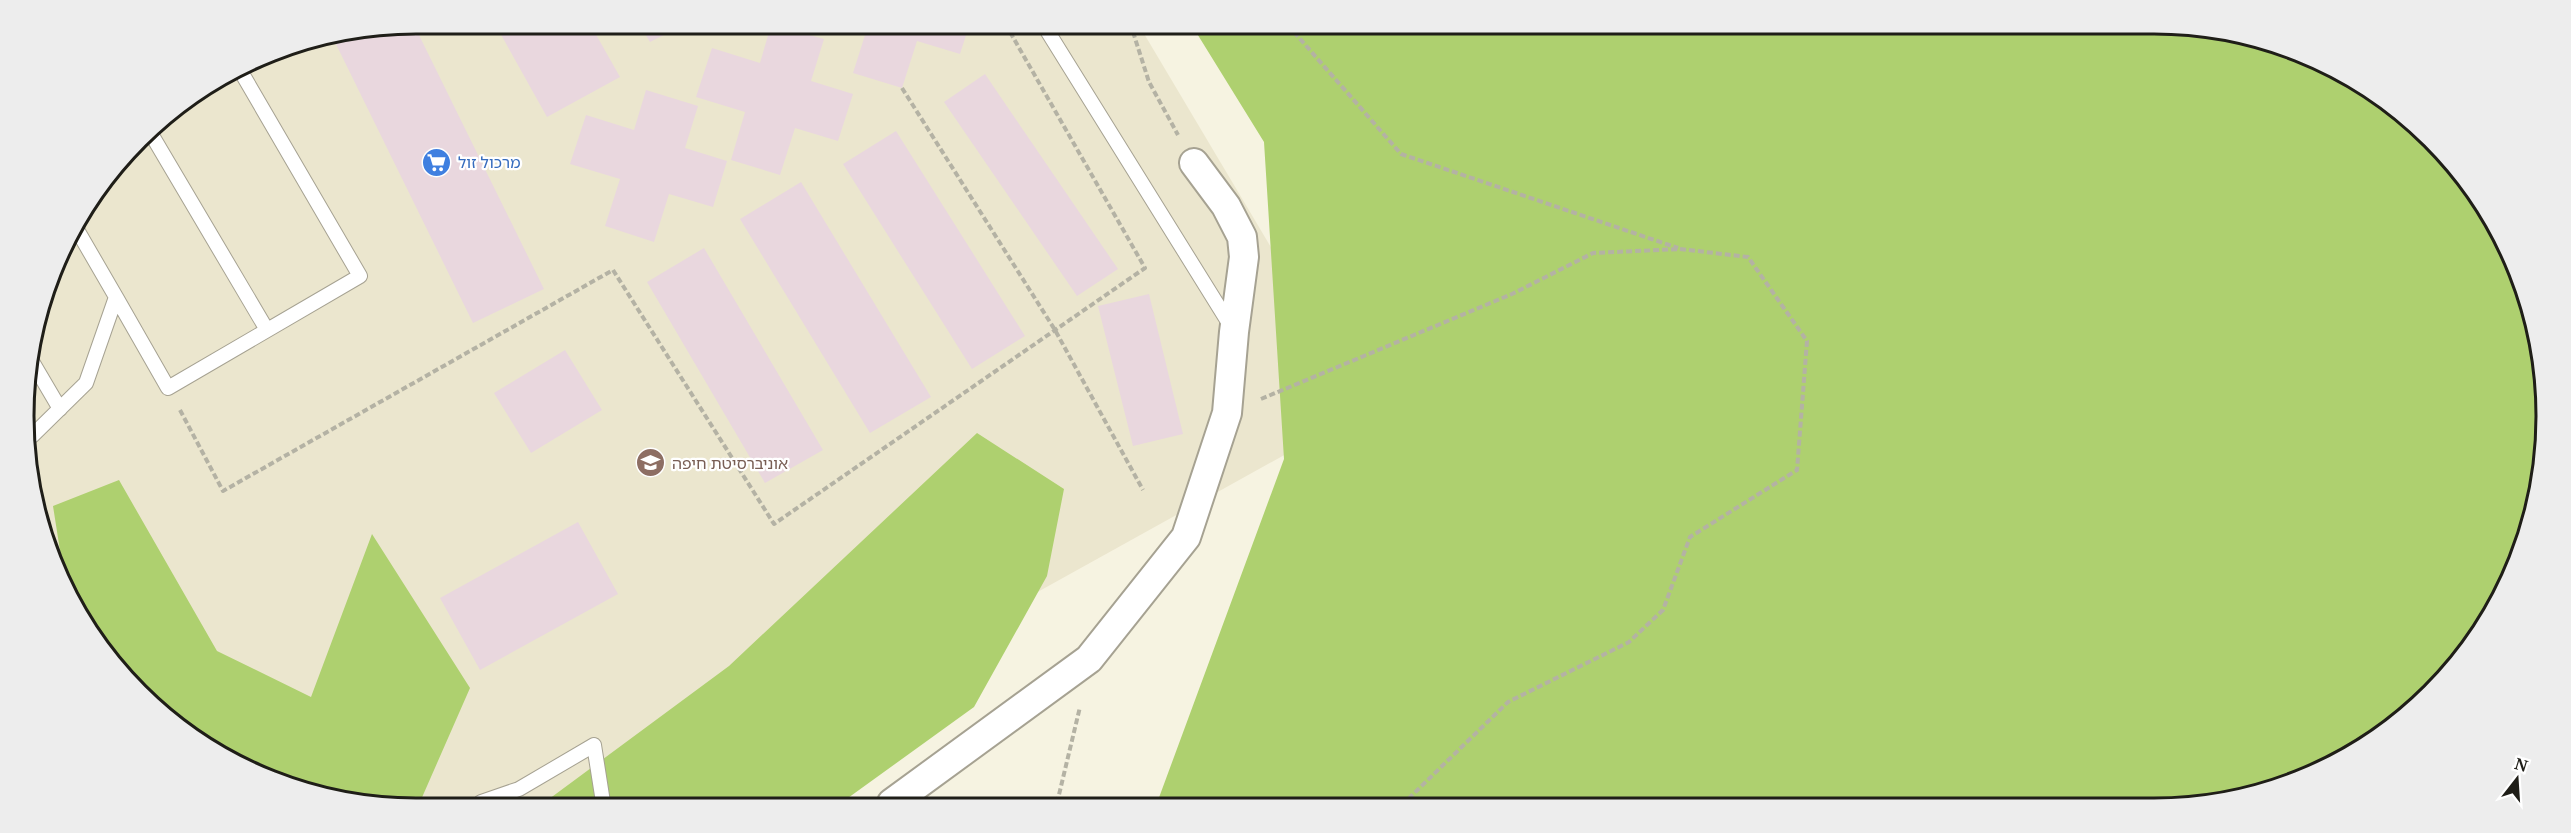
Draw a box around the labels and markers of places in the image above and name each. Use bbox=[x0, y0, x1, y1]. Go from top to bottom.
supermarket icon: מרכול זול bbox=[421, 146, 453, 178]
place label: מרכול זול bbox=[458, 151, 521, 173]
school or university icon: אוניברסיטת חיפה bbox=[635, 447, 667, 479]
place label: אוניברסיטת חיפה bbox=[672, 452, 788, 474]

